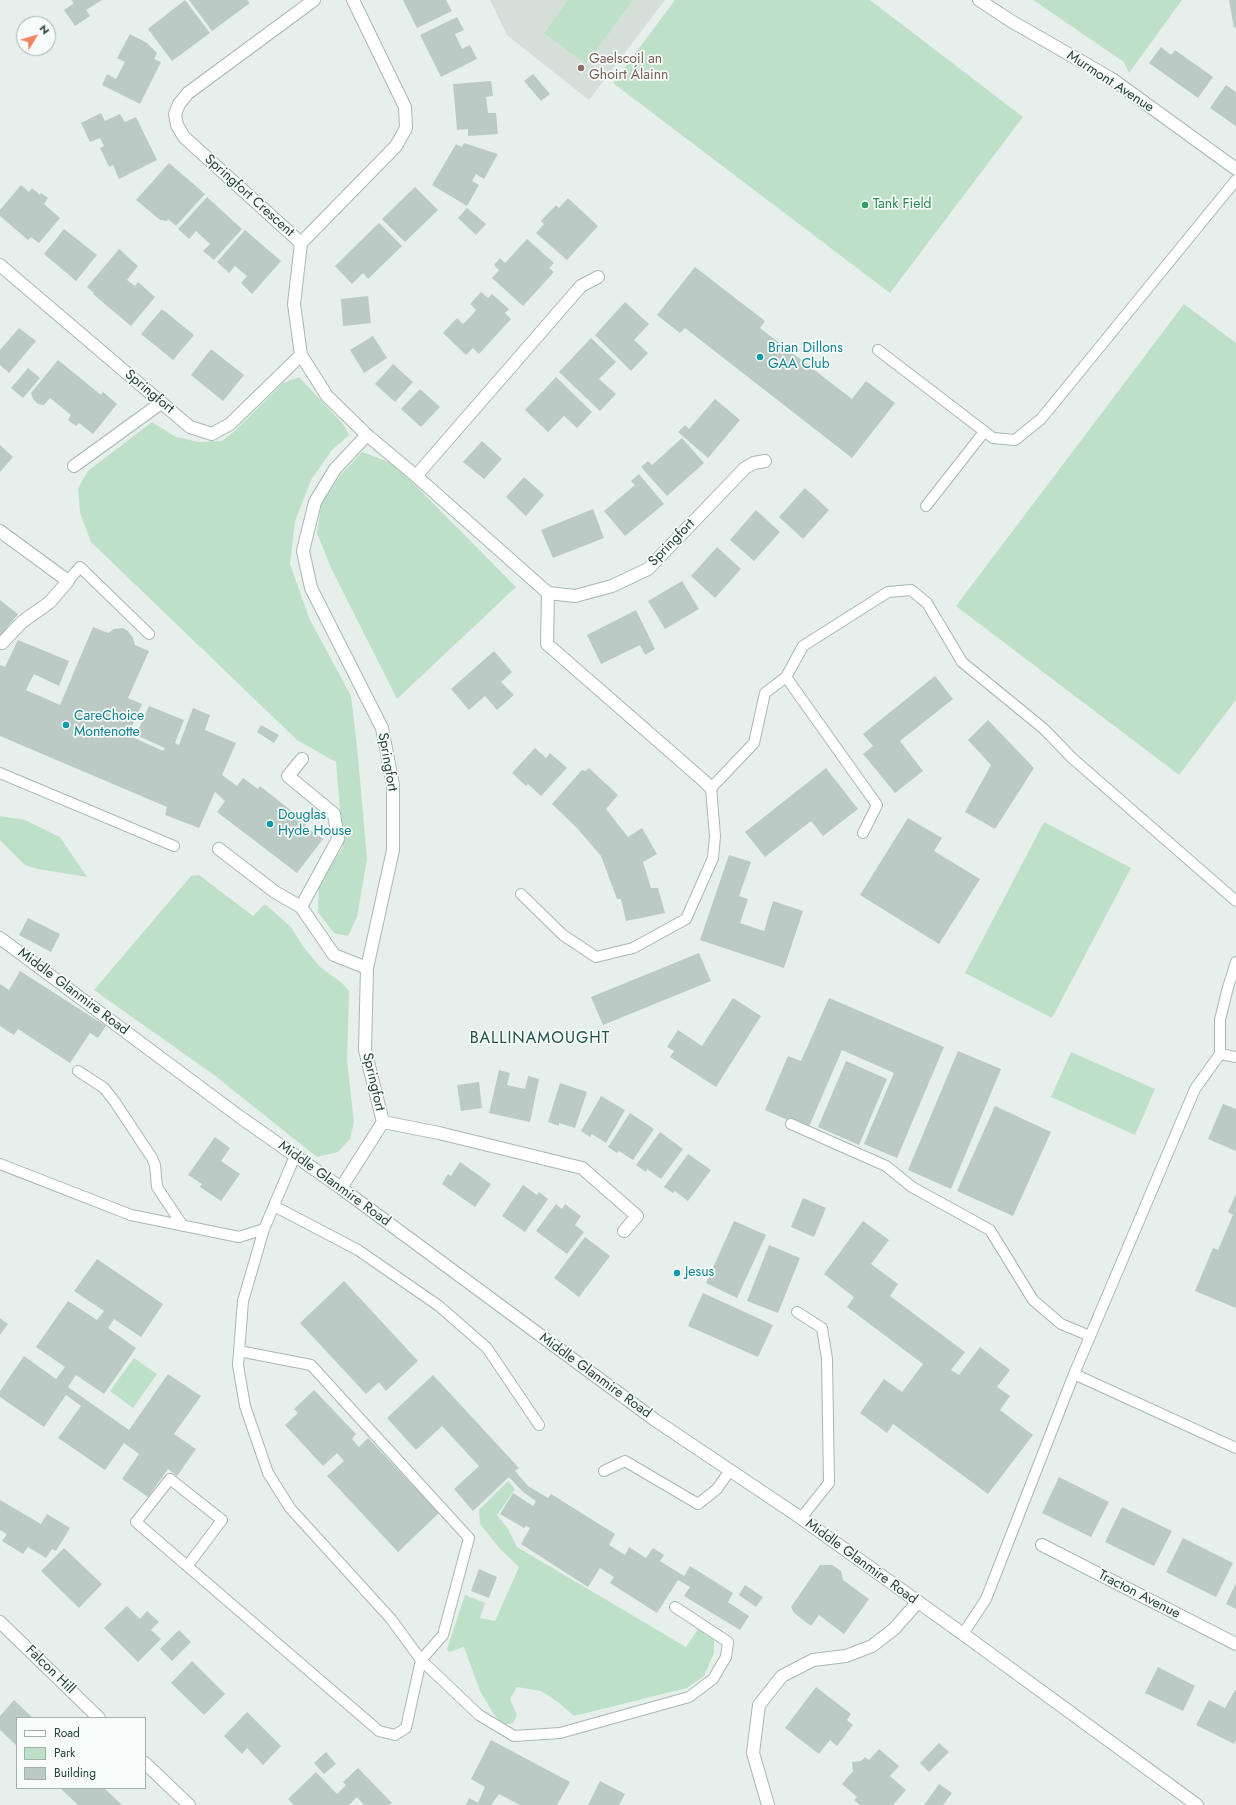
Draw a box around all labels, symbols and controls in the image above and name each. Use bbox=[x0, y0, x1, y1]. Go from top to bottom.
north arrow bbox=[16, 16, 56, 56]
text: N bbox=[36, 21, 54, 38]
street label: Murmont Avenue bbox=[1063, 48, 1157, 116]
place label: Gaelscoil an Ghoirt Álainn bbox=[589, 52, 668, 84]
marker: Gaelscoil an Ghoirt Álainn bbox=[576, 63, 586, 73]
street label: Springfort Crescent bbox=[201, 151, 297, 241]
place label: Tank Field bbox=[873, 197, 932, 213]
marker: Tank Field bbox=[860, 200, 870, 210]
place label: Brian Dillons GAA Club bbox=[768, 341, 843, 374]
marker: Brian Dillons GAA Club bbox=[755, 352, 765, 362]
street label: Springfort bbox=[121, 367, 177, 417]
street label: Springfort bbox=[645, 516, 699, 570]
place label: CareChoice Montenotte bbox=[74, 709, 144, 742]
marker: CareChoice Montenotte bbox=[61, 720, 71, 730]
street label: Springfort bbox=[374, 731, 400, 793]
place label: Douglas Hyde House bbox=[278, 808, 351, 840]
marker: Douglas Hyde House bbox=[265, 819, 275, 829]
street label: Middle Glanmire Road bbox=[14, 945, 132, 1039]
district label: BALLINAMOUGHT bbox=[470, 1029, 610, 1049]
street label: Springfort bbox=[358, 1051, 388, 1113]
street label: Middle Glanmire Road bbox=[275, 1138, 393, 1230]
place label: Jesus bbox=[685, 1265, 714, 1281]
marker: Jesus bbox=[672, 1268, 682, 1278]
street label: Middle Glanmire Road bbox=[536, 1330, 654, 1422]
street label: Middle Glanmire Road bbox=[802, 1516, 920, 1608]
street label: Tracton Avenue bbox=[1095, 1567, 1183, 1623]
street label: Falcon Hill bbox=[22, 1642, 78, 1698]
legend bbox=[16, 1717, 146, 1789]
text: Road bbox=[54, 1724, 80, 1742]
text: Park bbox=[54, 1744, 75, 1762]
text: Building bbox=[54, 1764, 96, 1782]

